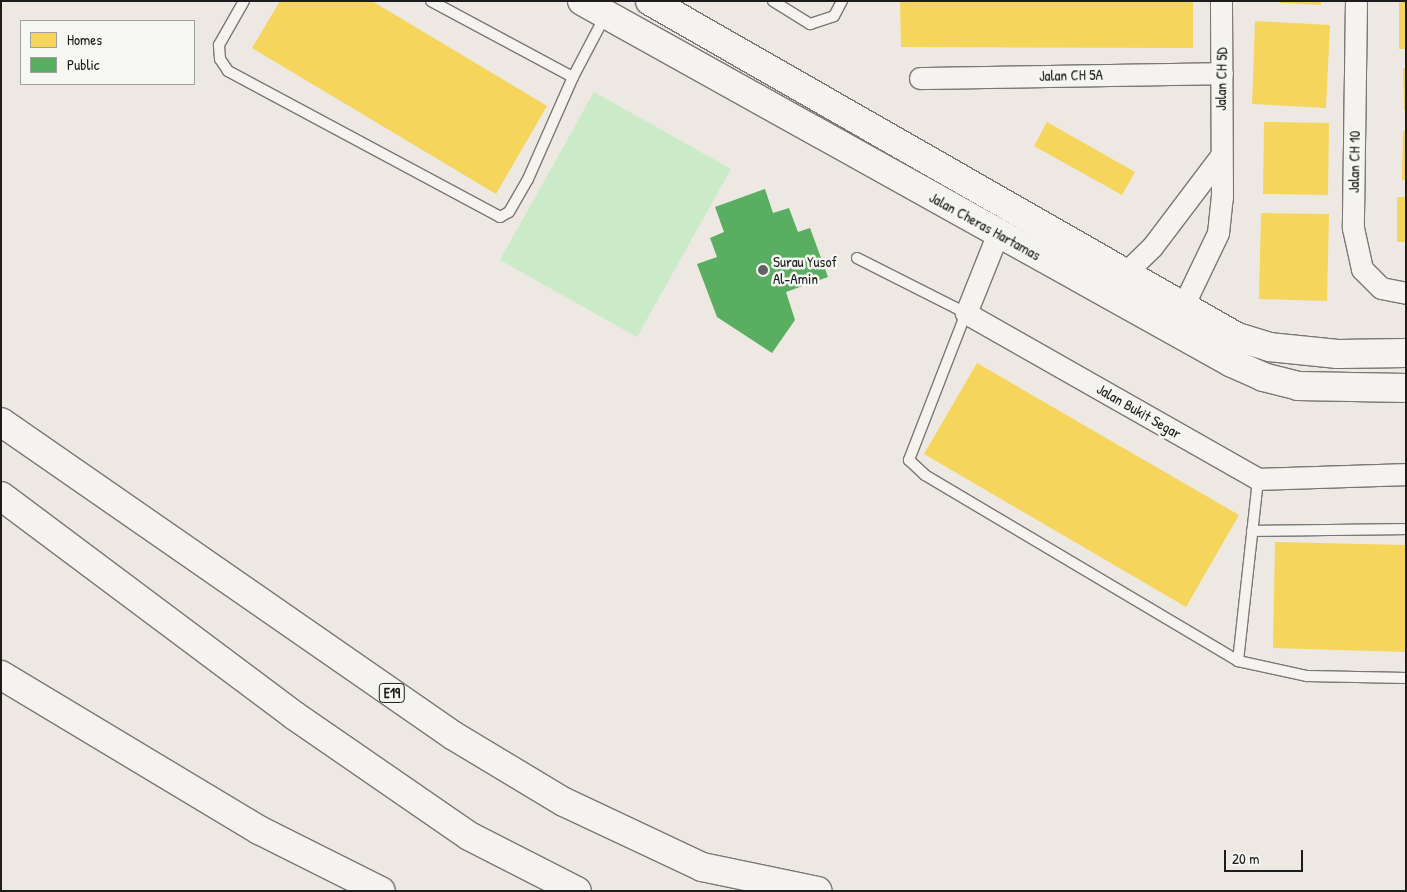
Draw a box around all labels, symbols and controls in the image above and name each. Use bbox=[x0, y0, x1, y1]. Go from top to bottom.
legend bbox=[20, 20, 195, 85]
text: Homes bbox=[67, 29, 102, 50]
street label: Jalan CH 5D bbox=[1211, 47, 1231, 111]
text: Public bbox=[67, 54, 100, 75]
street label: Jalan CH 5A bbox=[1039, 65, 1103, 85]
street label: Jalan CH 10 bbox=[1344, 131, 1364, 193]
street label: Jalan Cheras Hartamas bbox=[926, 188, 1044, 264]
place label: Surau Yusof Al-Amin bbox=[773, 252, 837, 287]
marker: Surau Yusof Al-Amin bbox=[757, 264, 769, 276]
street label: Jalan Bukit Segar bbox=[1094, 380, 1184, 442]
road number: E19 bbox=[378, 681, 406, 704]
scale bar bbox=[1227, 840, 1306, 872]
text: 20 m bbox=[1232, 848, 1259, 869]

